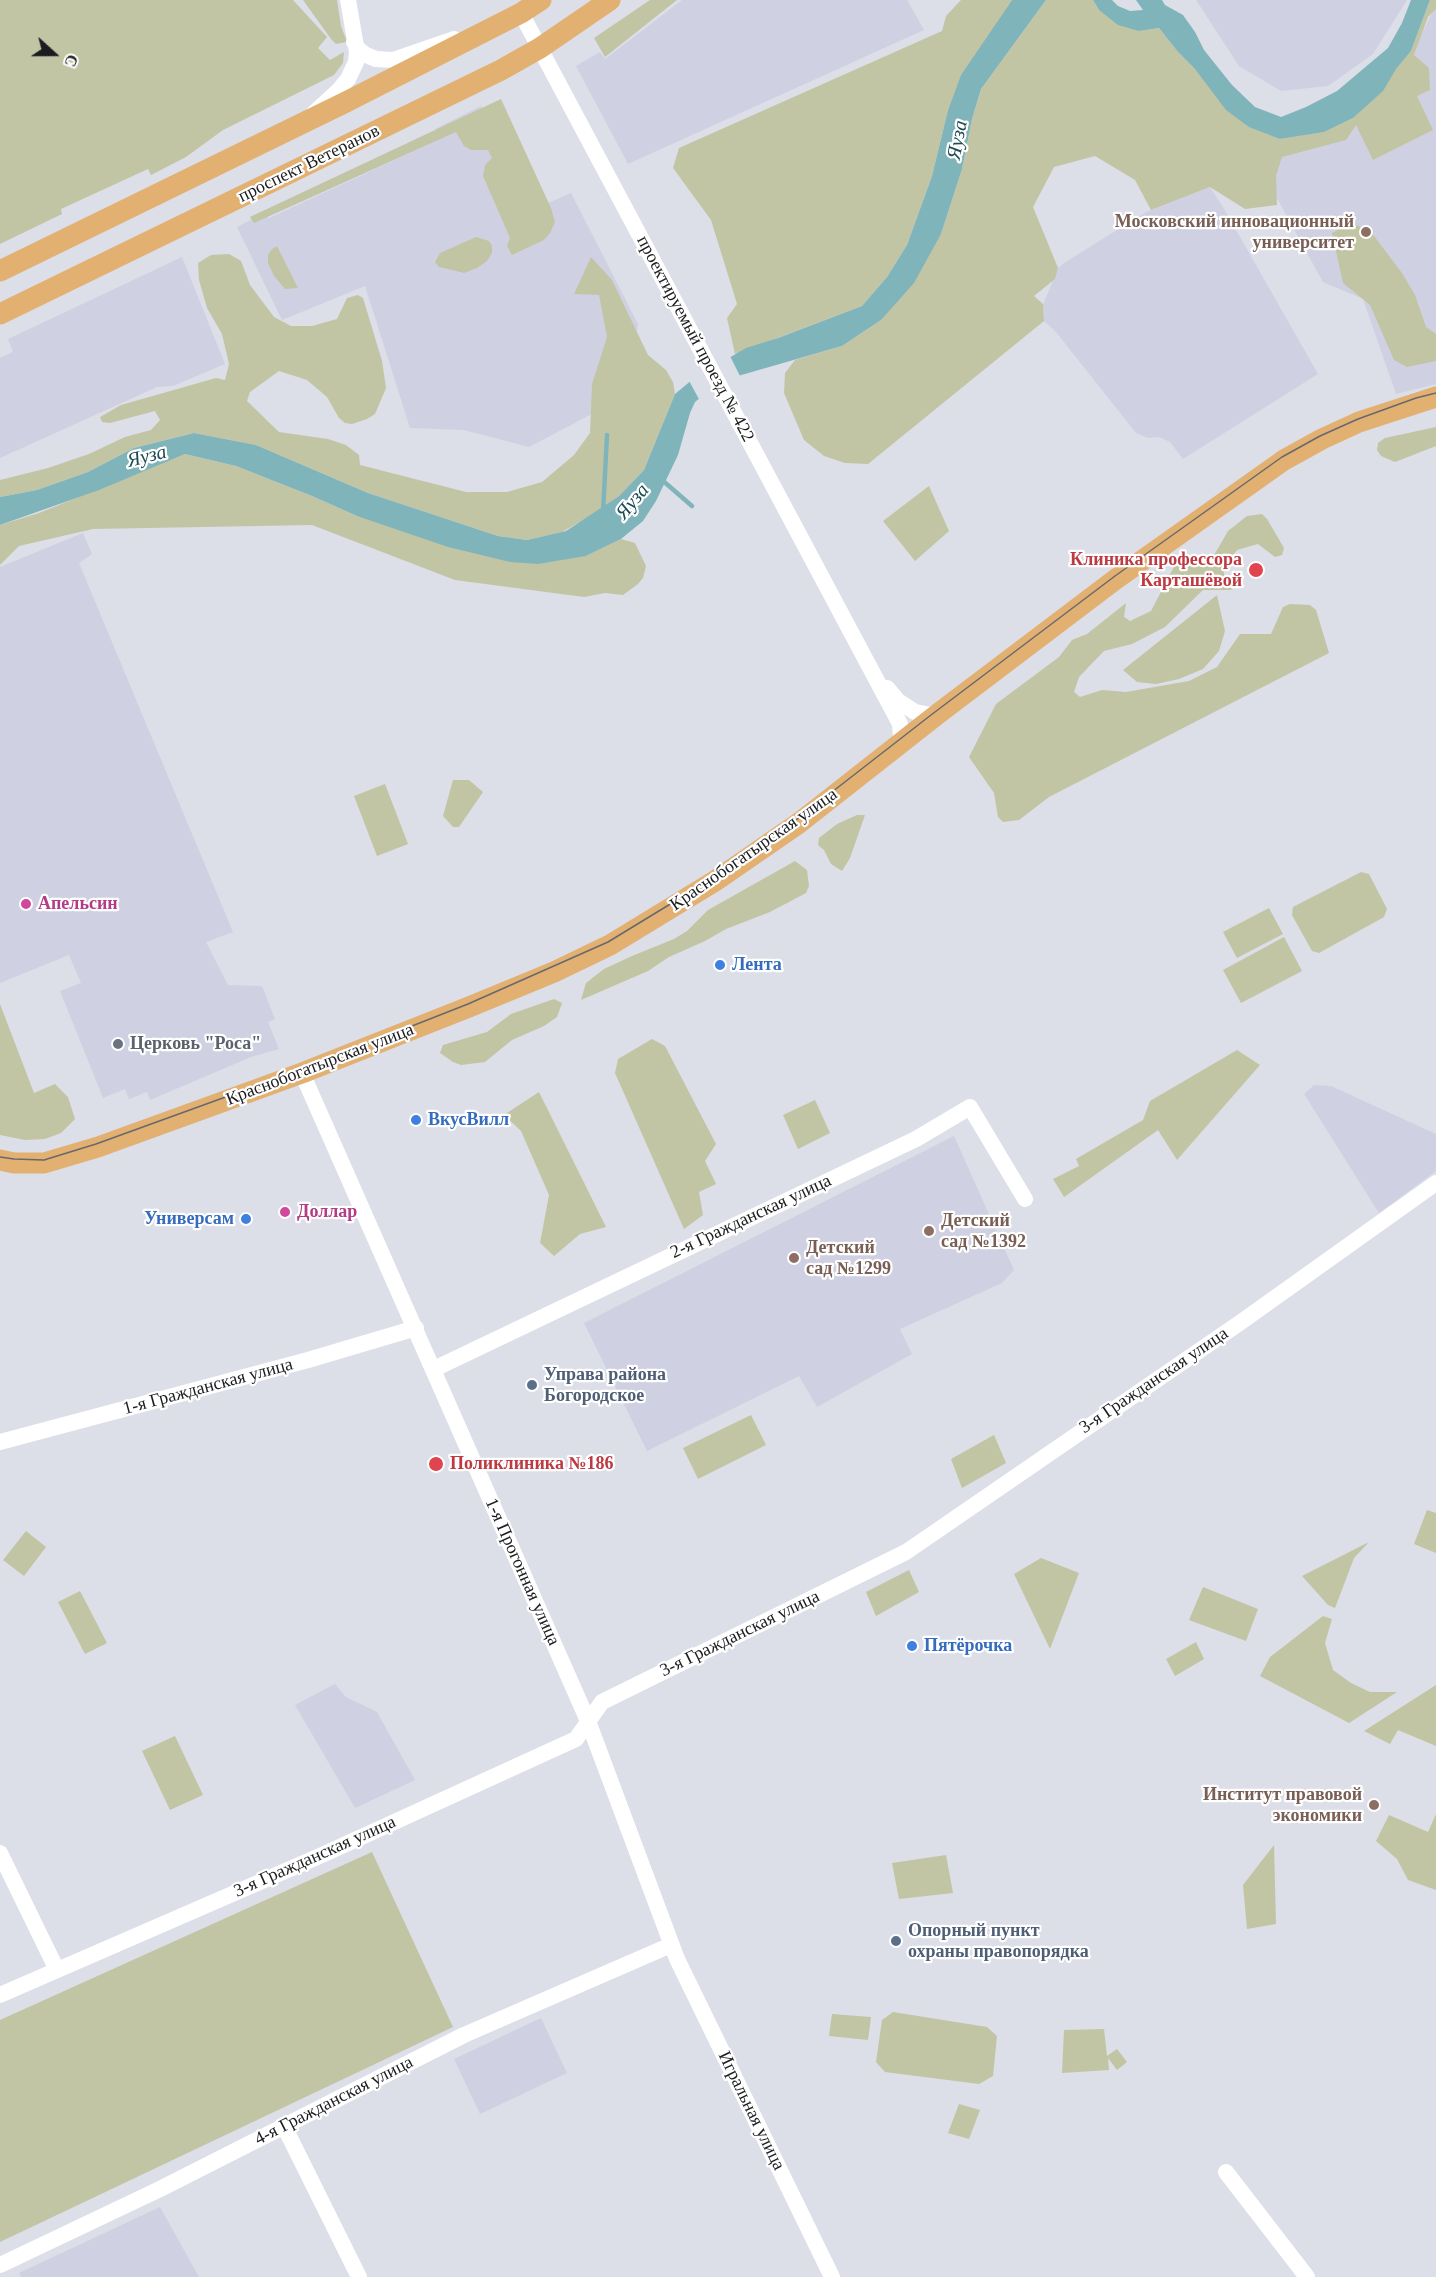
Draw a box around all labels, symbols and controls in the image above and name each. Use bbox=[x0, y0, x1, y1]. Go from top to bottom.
north arrow bbox=[24, 24, 84, 84]
text: С bbox=[61, 52, 81, 69]
water label: Яуза bbox=[942, 118, 974, 162]
street label: проспект Ветеранов bbox=[235, 120, 383, 208]
place label: Московский инновационный университет bbox=[1115, 211, 1354, 254]
marker: Московский инновационный университет bbox=[1359, 225, 1373, 239]
street label: проектируемый проезд № 422 bbox=[631, 232, 759, 446]
water label: Яуза bbox=[125, 441, 169, 473]
water label: Яуза bbox=[611, 479, 655, 525]
place label: Клиника профессора Карташёвой bbox=[1070, 549, 1242, 592]
marker: Клиника профессора Карташёвой bbox=[1247, 561, 1265, 579]
street label: Краснобогатырская улица bbox=[666, 784, 842, 916]
place label: Апельсин bbox=[38, 893, 118, 915]
marker: Апельсин bbox=[19, 897, 33, 911]
place label: Лента bbox=[732, 954, 782, 976]
marker: Лента bbox=[713, 958, 727, 972]
street label: Краснобогатырская улица bbox=[223, 1019, 417, 1111]
place label: Церковь "Роса" bbox=[130, 1033, 261, 1055]
marker: Церковь "Роса" bbox=[111, 1037, 125, 1051]
place label: ВкусВилл bbox=[428, 1109, 509, 1131]
marker: ВкусВилл bbox=[409, 1113, 423, 1127]
street label: 2-я Гражданская улица bbox=[667, 1170, 835, 1264]
place label: Доллар bbox=[297, 1201, 357, 1223]
marker: Доллар bbox=[278, 1205, 292, 1219]
place label: Универсам bbox=[144, 1208, 234, 1230]
place label: Детский сад №1392 bbox=[941, 1210, 1026, 1252]
marker: Универсам bbox=[239, 1212, 253, 1226]
marker: Детский сад №1392 bbox=[922, 1224, 936, 1238]
place label: Детский сад №1299 bbox=[806, 1237, 891, 1280]
marker: Детский сад №1299 bbox=[787, 1251, 801, 1265]
street label: 3-я Гражданская улица bbox=[1075, 1323, 1233, 1439]
street label: 1-я Гражданская улица bbox=[121, 1354, 295, 1420]
place label: Управа района Богородское bbox=[544, 1364, 666, 1406]
marker: Управа района Богородское bbox=[525, 1378, 539, 1392]
place label: Поликлиника №186 bbox=[450, 1453, 614, 1475]
marker: Поликлиника №186 bbox=[427, 1455, 445, 1473]
street label: 1-я Прогонная улица bbox=[480, 1495, 564, 1649]
street label: 3-я Гражданская улица bbox=[657, 1586, 823, 1682]
place label: Пятёрочка bbox=[924, 1635, 1012, 1657]
marker: Пятёрочка bbox=[905, 1639, 919, 1653]
place label: Институт правовой экономики bbox=[1203, 1784, 1362, 1826]
marker: Институт правовой экономики bbox=[1367, 1798, 1381, 1812]
street label: 3-я Гражданская улица bbox=[231, 1812, 399, 1902]
place label: Опорный пункт охраны правопорядка bbox=[908, 1920, 1089, 1962]
marker: Опорный пункт охраны правопорядка bbox=[889, 1934, 903, 1948]
street label: Игральная улица bbox=[713, 2048, 789, 2174]
street label: 4-я Гражданская улица bbox=[251, 2052, 417, 2150]

